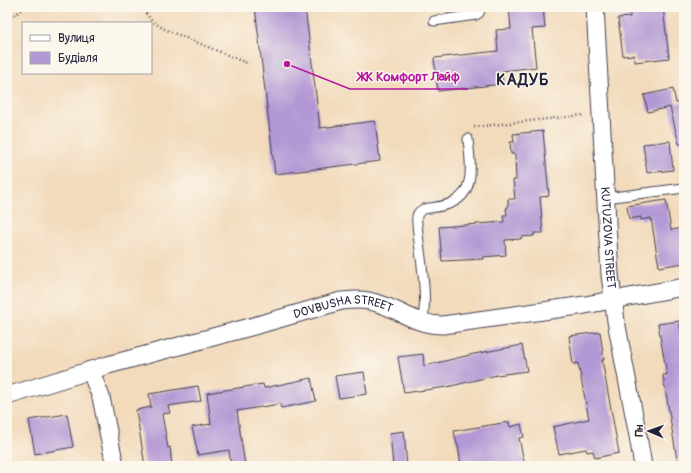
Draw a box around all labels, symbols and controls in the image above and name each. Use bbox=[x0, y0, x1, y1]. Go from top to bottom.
legend bbox=[22, 22, 152, 74]
text: Вулиця bbox=[58, 31, 95, 46]
text: Будівля bbox=[58, 51, 98, 66]
callout: ЖК Комфорт Лайф bbox=[350, 64, 468, 89]
text: ЖК Комфорт Лайф bbox=[356, 69, 460, 85]
district label: КАДУБ bbox=[496, 70, 550, 90]
street label: KUTUZOVA STREET bbox=[597, 186, 619, 290]
street label: DOVBUSHA STREET bbox=[292, 293, 395, 322]
north arrow bbox=[629, 411, 669, 451]
text: Пн bbox=[633, 424, 646, 437]

